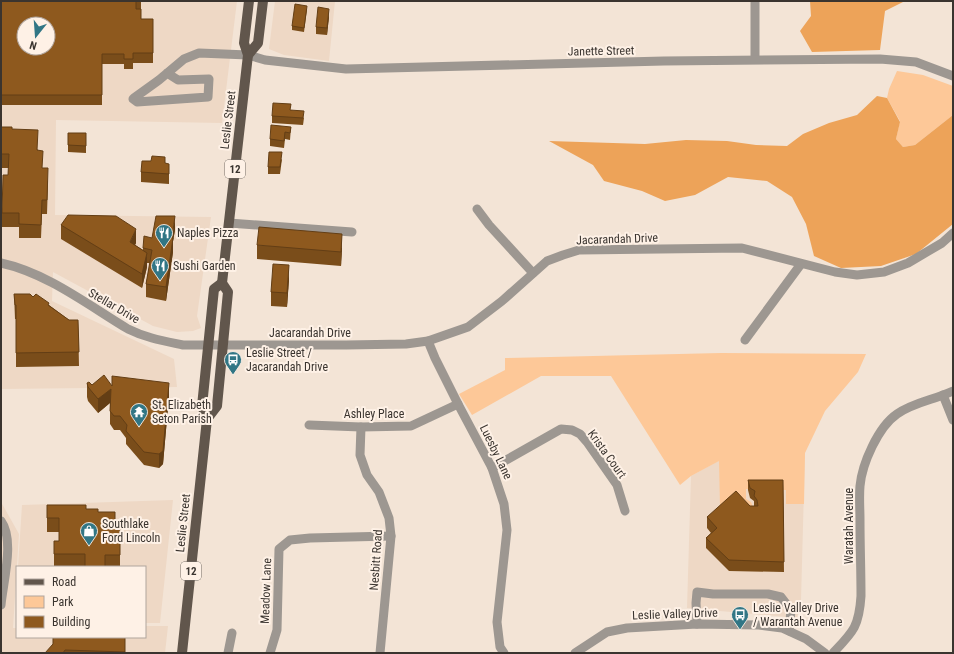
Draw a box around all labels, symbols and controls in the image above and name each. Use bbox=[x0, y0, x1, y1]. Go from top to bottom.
north arrow bbox=[16, 16, 56, 56]
text: N bbox=[28, 38, 38, 52]
street label: Janette Street bbox=[568, 43, 635, 59]
street label: Leslie Street bbox=[217, 90, 239, 150]
road number: 12 bbox=[225, 160, 245, 178]
restaurant icon: Naples Pizza bbox=[154, 223, 174, 248]
place label: Naples Pizza bbox=[177, 226, 239, 240]
street label: Jacarandah Drive bbox=[576, 231, 659, 247]
restaurant icon: Sushi Garden bbox=[150, 256, 170, 281]
place label: Sushi Garden bbox=[173, 259, 236, 273]
street label: Stellar Drive bbox=[86, 286, 143, 326]
street label: Jacarandah Drive bbox=[269, 326, 351, 340]
place label: Leslie Street / Jacarandah Drive bbox=[246, 346, 328, 374]
bus stop icon: Leslie Street / Jacarandah Drive bbox=[223, 350, 243, 375]
place label: St. Elizabeth Seton Parish bbox=[152, 398, 212, 426]
temple icon: St. Elizabeth Seton Parish bbox=[129, 402, 149, 427]
street label: Ashley Place bbox=[344, 407, 405, 421]
street label: Luesby Lane bbox=[477, 422, 515, 482]
street label: Krista Court bbox=[585, 427, 630, 481]
street label: Waratah Avenue bbox=[842, 487, 856, 564]
street label: Leslie Street bbox=[173, 493, 193, 553]
place label: Southlake Ford Lincoln bbox=[102, 517, 161, 545]
shop icon: Southlake Ford Lincoln bbox=[79, 521, 99, 546]
street label: Nesbitt Road bbox=[367, 529, 385, 591]
street label: Meadow Lane bbox=[258, 557, 274, 624]
road number: 12 bbox=[181, 562, 201, 580]
legend bbox=[16, 566, 146, 638]
text: Road bbox=[52, 575, 76, 589]
text: Park bbox=[52, 595, 74, 609]
place label: Leslie Valley Drive / Warantah Avenue bbox=[753, 601, 843, 629]
street label: Leslie Valley Drive bbox=[632, 605, 718, 622]
bus stop icon: Leslie Valley Drive / Warantah Avenue bbox=[730, 605, 750, 630]
text: Building bbox=[52, 615, 90, 629]

